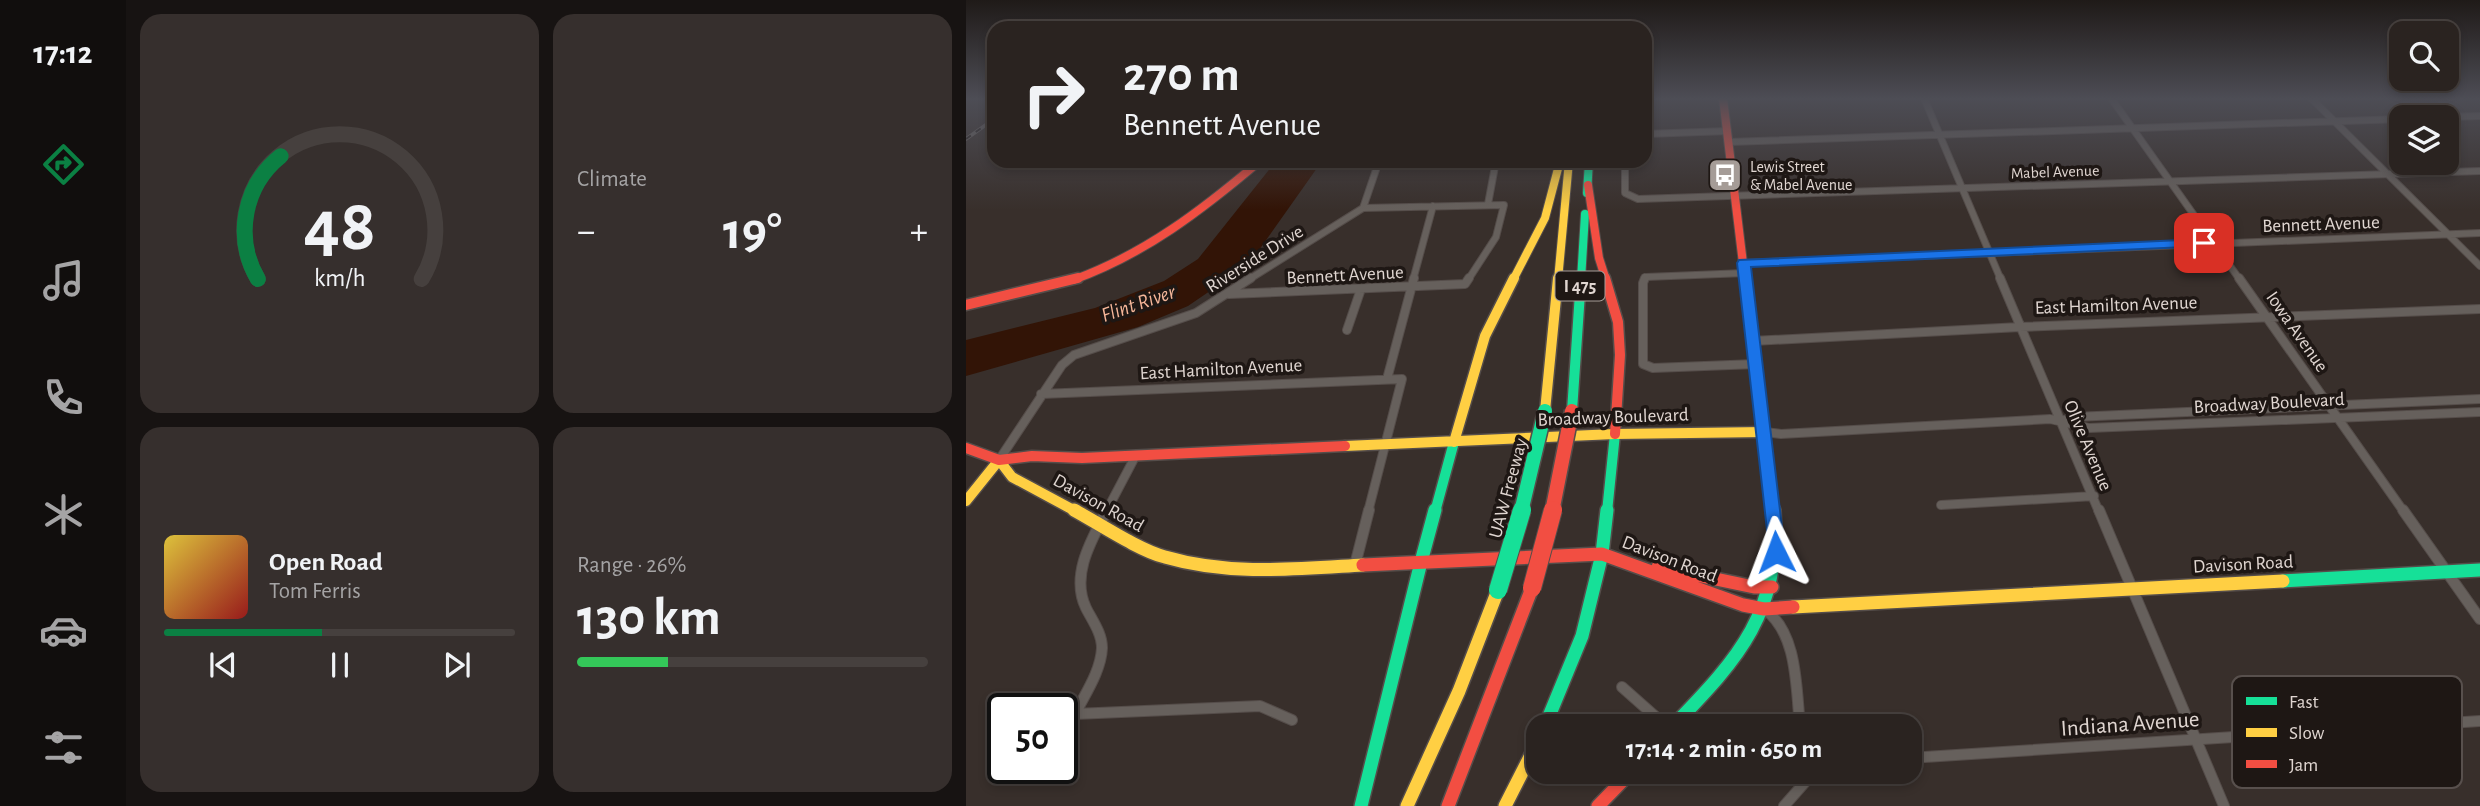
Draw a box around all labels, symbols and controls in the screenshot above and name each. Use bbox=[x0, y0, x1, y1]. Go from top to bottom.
map controls bbox=[2389, 21, 2459, 175]
button: search bbox=[2389, 21, 2459, 91]
text: 17:12 bbox=[33, 37, 93, 69]
icon: right bbox=[1008, 49, 1099, 140]
text: 270 m bbox=[1123, 51, 1240, 100]
button: layers bbox=[2389, 105, 2459, 175]
text: Bennett Avenue bbox=[1123, 109, 1321, 141]
icon: directions bbox=[39, 140, 88, 189]
bus stop icon: Lewis Street & Mabel Avenue bbox=[1706, 156, 1744, 194]
place label: Lewis Street & Mabel Avenue bbox=[1750, 159, 1852, 193]
street label: Mabel Avenue bbox=[2010, 162, 2100, 182]
text: Climate bbox=[577, 168, 647, 191]
text: 48 bbox=[303, 192, 376, 265]
text: 19° bbox=[723, 206, 782, 258]
text: − bbox=[577, 213, 595, 251]
text: + bbox=[910, 213, 928, 251]
pin bbox=[2174, 213, 2234, 273]
street label: Bennett Avenue bbox=[2262, 213, 2380, 236]
street label: Riverside Drive bbox=[1203, 222, 1307, 297]
icon: arrive bbox=[2185, 224, 2223, 262]
icon: music bbox=[39, 256, 88, 305]
street label: Bennett Avenue bbox=[1286, 263, 1404, 288]
text: km/h bbox=[314, 266, 365, 291]
road number: I 475 bbox=[1556, 272, 1604, 300]
water label: Flint River bbox=[1098, 281, 1179, 326]
street label: Iowa Avenue bbox=[2262, 288, 2331, 376]
street label: East Hamilton Avenue bbox=[2034, 293, 2198, 318]
street label: East Hamilton Avenue bbox=[1139, 356, 1303, 383]
icon: phone bbox=[39, 373, 88, 422]
street label: Broadway Boulevard bbox=[2193, 390, 2345, 417]
street label: Olive Avenue bbox=[2060, 398, 2115, 494]
street label: Broadway Boulevard bbox=[1537, 405, 1689, 430]
street label: UAW Freeway bbox=[1486, 436, 1531, 540]
street label: Davison Road bbox=[1050, 471, 1147, 536]
icon: climate bbox=[39, 490, 88, 539]
position arrow bbox=[1739, 515, 1813, 589]
street label: Davison Road bbox=[1619, 533, 1720, 586]
text: Open Road bbox=[269, 549, 383, 575]
street label: Davison Road bbox=[2192, 552, 2294, 577]
text: Range · 26% bbox=[577, 554, 686, 577]
text: Tom Ferris bbox=[269, 580, 361, 603]
text: 130 km bbox=[577, 592, 721, 644]
icon: car bbox=[39, 606, 88, 655]
icon: previous bbox=[204, 646, 242, 684]
icon: pause bbox=[321, 646, 359, 684]
icon: next bbox=[438, 646, 476, 684]
legend bbox=[2232, 676, 2462, 788]
speed limit sign: 50 bbox=[987, 693, 1078, 784]
text: Fast bbox=[2289, 693, 2319, 712]
street label: Indiana Avenue bbox=[2060, 708, 2200, 741]
icon: filters bbox=[39, 723, 88, 772]
text: Slow bbox=[2289, 724, 2325, 743]
text: 17:14 · 2 min · 650 m bbox=[1626, 736, 1822, 762]
text: Jam bbox=[2289, 756, 2318, 775]

